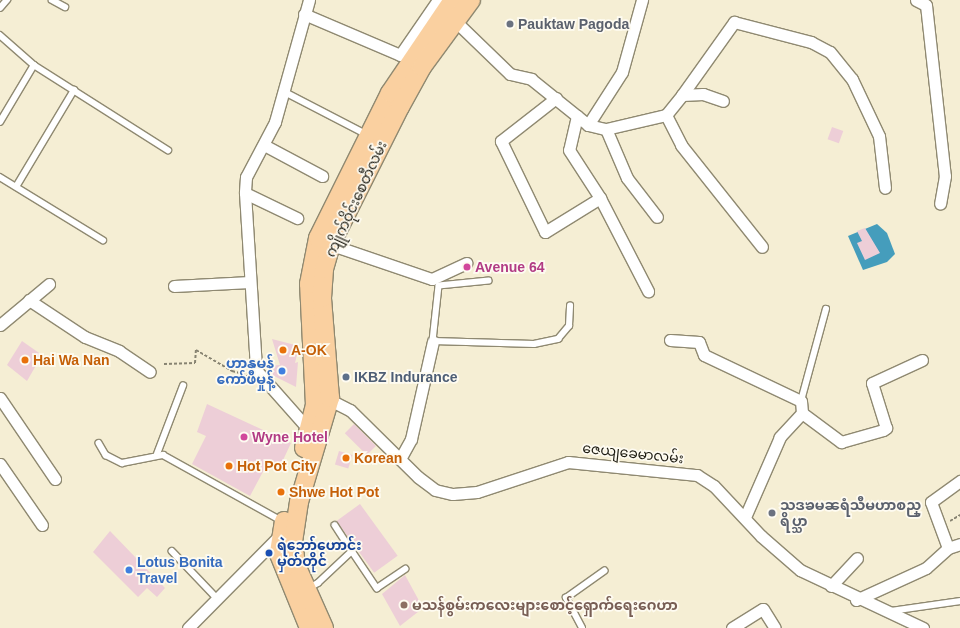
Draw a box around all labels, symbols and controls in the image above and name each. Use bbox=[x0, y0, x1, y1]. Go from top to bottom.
place label: Pauktaw Pagoda bbox=[518, 16, 629, 32]
marker: Pauktaw Pagoda bbox=[505, 19, 515, 29]
street label: ကျိုက်ဝိုင်းစေတီလမ်း bbox=[322, 138, 390, 260]
place label: Avenue 64 bbox=[475, 259, 545, 275]
marker: Avenue 64 bbox=[462, 262, 472, 272]
place label: A-OK bbox=[291, 342, 327, 358]
marker: A-OK bbox=[278, 345, 288, 355]
place label: Hai Wa Nan bbox=[33, 352, 109, 368]
marker: Hai Wa Nan bbox=[20, 355, 30, 365]
place label: ဟာနုမန် ကော်ဖီမှုန့် bbox=[217, 355, 274, 388]
marker: ဟာနုမန် ကော်ဖီမှုန့် bbox=[277, 366, 287, 376]
place label: IKBZ Indurance bbox=[354, 369, 457, 385]
marker: IKBZ Indurance bbox=[341, 372, 351, 382]
place label: Wyne Hotel bbox=[252, 429, 328, 445]
marker: Wyne Hotel bbox=[239, 432, 249, 442]
street label: ဇေယျခေမာလမ်း bbox=[582, 439, 684, 467]
place label: Korean bbox=[354, 450, 402, 466]
marker: Korean bbox=[341, 453, 351, 463]
place label: Hot Pot City bbox=[237, 458, 317, 474]
marker: Hot Pot City bbox=[224, 461, 234, 471]
place label: Shwe Hot Pot bbox=[289, 484, 379, 500]
marker: Shwe Hot Pot bbox=[276, 487, 286, 497]
place label: သဒၶမၼရံသီမဟာစည္ ရိပ္သာ bbox=[780, 497, 921, 530]
marker: သဒၶမၼရံသီမဟာစည္ ရိပ္သာ bbox=[767, 508, 777, 518]
place label: ရဲဘော်ဟောင်း မှတ်တိုင် bbox=[277, 537, 362, 570]
marker: ရဲဘော်ဟောင်း မှတ်တိုင် bbox=[264, 548, 274, 558]
place label: Lotus Bonita Travel bbox=[137, 554, 223, 586]
marker: Lotus Bonita Travel bbox=[124, 565, 134, 575]
place label: မသန်စွမ်းကလေးများစောင့်ရှောက်ရေးဂေဟာ bbox=[412, 597, 678, 613]
marker: မသန်စွမ်းကလေးများစောင့်ရှောက်ရေးဂေဟာ bbox=[399, 600, 409, 610]

